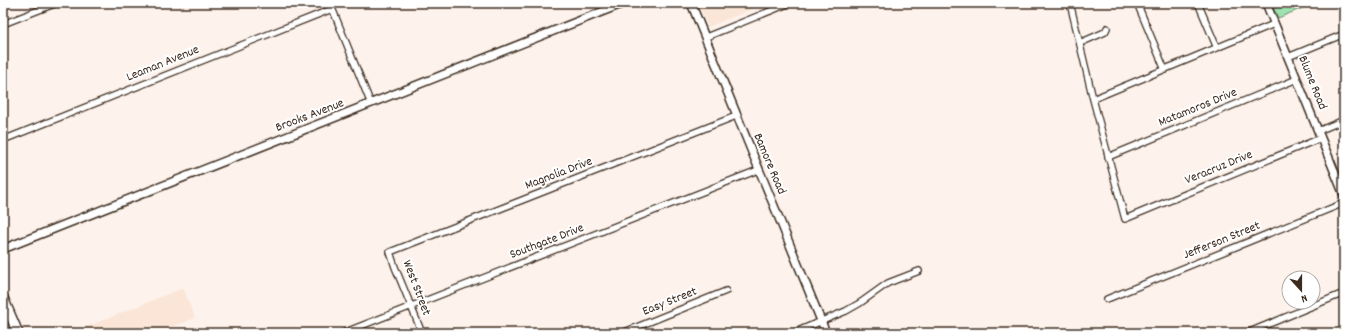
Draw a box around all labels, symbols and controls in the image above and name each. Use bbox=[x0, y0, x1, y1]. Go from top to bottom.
street label: Leaman Avenue bbox=[124, 41, 202, 87]
street label: Blume Road bbox=[1293, 53, 1331, 113]
street label: Matamoros Drive bbox=[1156, 83, 1240, 132]
street label: Brooks Avenue bbox=[273, 94, 347, 138]
street label: Bamore Road bbox=[748, 130, 790, 198]
street label: Veracruz Drive bbox=[1182, 146, 1256, 190]
street label: Magnolia Drive bbox=[523, 152, 596, 196]
street label: Jefferson Street bbox=[1181, 217, 1264, 265]
street label: Southgate Drive bbox=[507, 219, 587, 265]
street label: West Street bbox=[397, 258, 435, 319]
north arrow bbox=[1281, 270, 1321, 310]
street label: Easy Street bbox=[640, 282, 700, 322]
text: N bbox=[1298, 289, 1309, 306]

